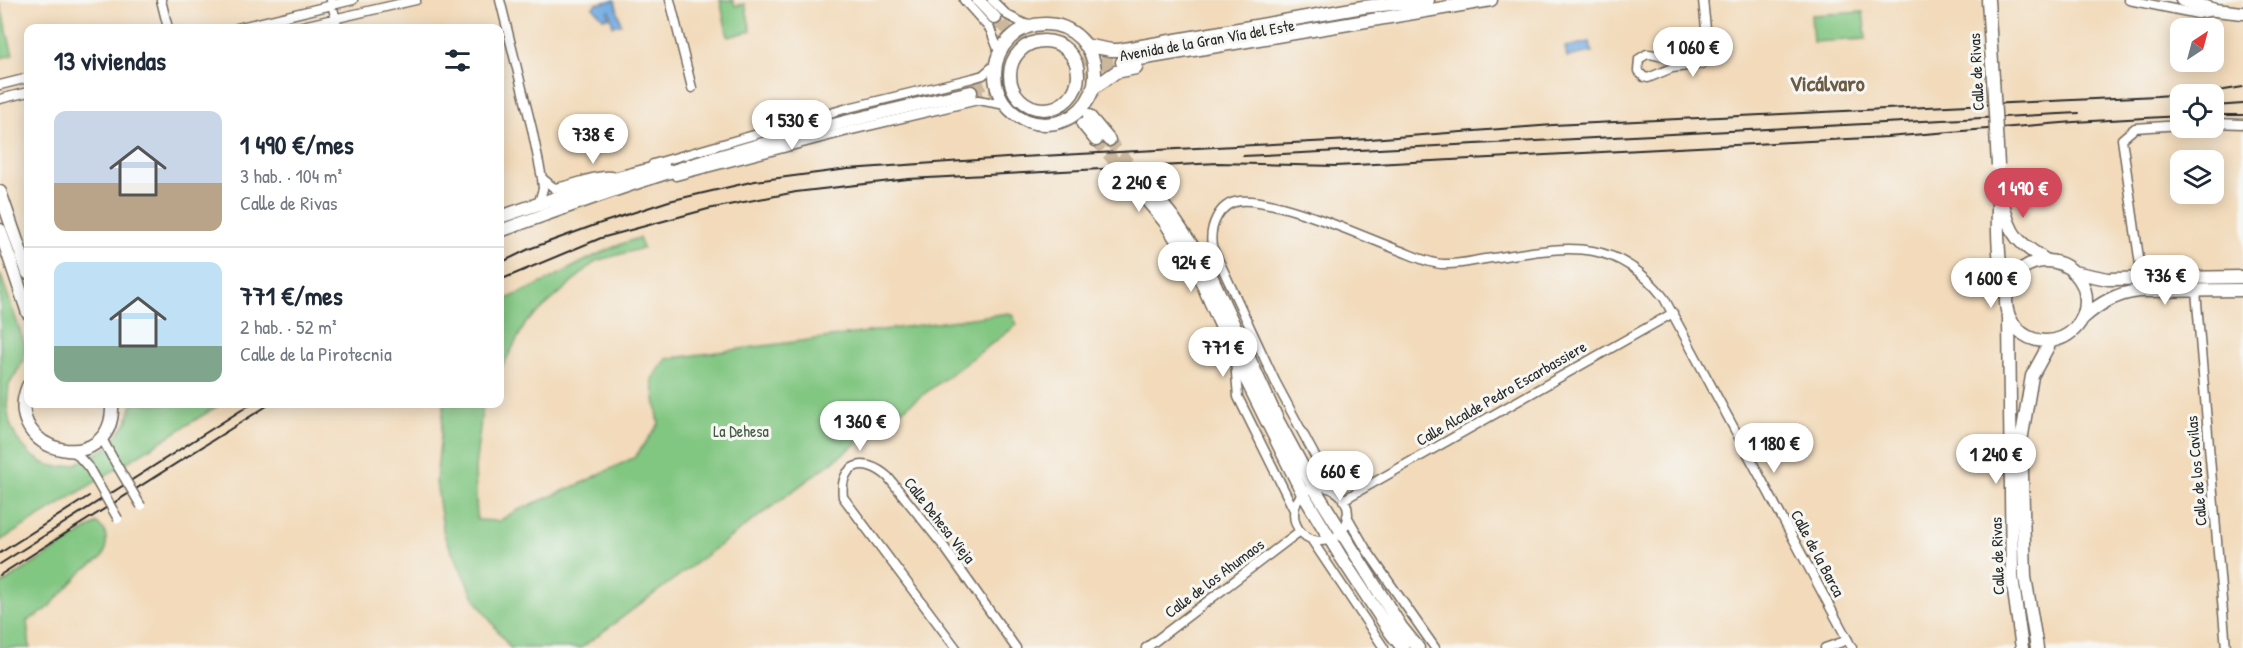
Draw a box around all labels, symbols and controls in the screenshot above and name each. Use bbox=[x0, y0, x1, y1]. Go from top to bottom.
street label: Avenida de la Gran Vía del Este bbox=[1118, 14, 1297, 66]
north arrow bbox=[2170, 18, 2224, 72]
map controls bbox=[2170, 18, 2224, 204]
pin: 1 060 € bbox=[1638, 27, 1748, 78]
text: 1 060 € bbox=[1667, 33, 1719, 60]
street label: Calle de Rivas bbox=[1963, 33, 1989, 111]
text: 13 viviendas bbox=[54, 43, 166, 78]
icon: filters bbox=[441, 44, 474, 77]
district label: Vicálvaro bbox=[1789, 68, 1865, 98]
button: locate bbox=[2170, 84, 2224, 138]
pin: 1 530 € bbox=[737, 100, 847, 151]
text: 1 530 € bbox=[766, 106, 818, 133]
pin: 738 € bbox=[551, 114, 635, 165]
text: 738 € bbox=[572, 120, 614, 147]
text: 1 490 €/mes bbox=[240, 127, 354, 162]
icon: home bbox=[102, 135, 174, 207]
button: layers bbox=[2170, 150, 2224, 204]
text: 3 hab. · 104 m² bbox=[240, 162, 342, 189]
pin: 2 240 € bbox=[1084, 162, 1194, 213]
text: 2 240 € bbox=[1112, 168, 1166, 195]
pin: 1 490 € bbox=[1968, 168, 2078, 219]
text: 1 490 € bbox=[1998, 174, 2048, 201]
text: Calle de Rivas bbox=[240, 189, 337, 216]
pin: 924 € bbox=[1149, 242, 1233, 293]
text: 924 € bbox=[1172, 248, 1210, 275]
pin: 736 € bbox=[2123, 255, 2207, 306]
pin: 1 600 € bbox=[1936, 258, 2046, 309]
text: 736 € bbox=[2144, 261, 2186, 288]
text: 1 600 € bbox=[1965, 264, 2017, 291]
text: 771 €/mes bbox=[240, 278, 343, 313]
icon: home bbox=[102, 286, 174, 358]
text: 2 hab. · 52 m² bbox=[240, 313, 337, 340]
pin: 771 € bbox=[1181, 327, 1265, 378]
text: 771 € bbox=[1202, 333, 1244, 360]
street label: Calle Alcalde Pedro Escarbassiere bbox=[1412, 335, 1591, 451]
text: Calle de la Pirotecnia bbox=[240, 340, 392, 367]
pin: 1 360 € bbox=[805, 401, 915, 452]
text: 1 360 € bbox=[834, 407, 886, 434]
street label: Calle de los Cavilas bbox=[2180, 415, 2212, 527]
park label: La Dehesa bbox=[713, 420, 769, 442]
pin: 1 180 € bbox=[1719, 423, 1829, 474]
text: 1 180 € bbox=[1749, 429, 1799, 456]
pin: 1 240 € bbox=[1941, 434, 2051, 485]
text: 1 240 € bbox=[1970, 440, 2022, 467]
pin: 660 € bbox=[1298, 451, 1382, 502]
text: 660 € bbox=[1320, 457, 1360, 484]
street label: Calle Dehesa Vieja bbox=[899, 472, 981, 568]
street label: Calle de la Barca bbox=[1786, 506, 1850, 600]
street label: Calle de Rivas bbox=[1985, 517, 2009, 595]
street label: Calle de los Ahumaos bbox=[1160, 533, 1268, 623]

